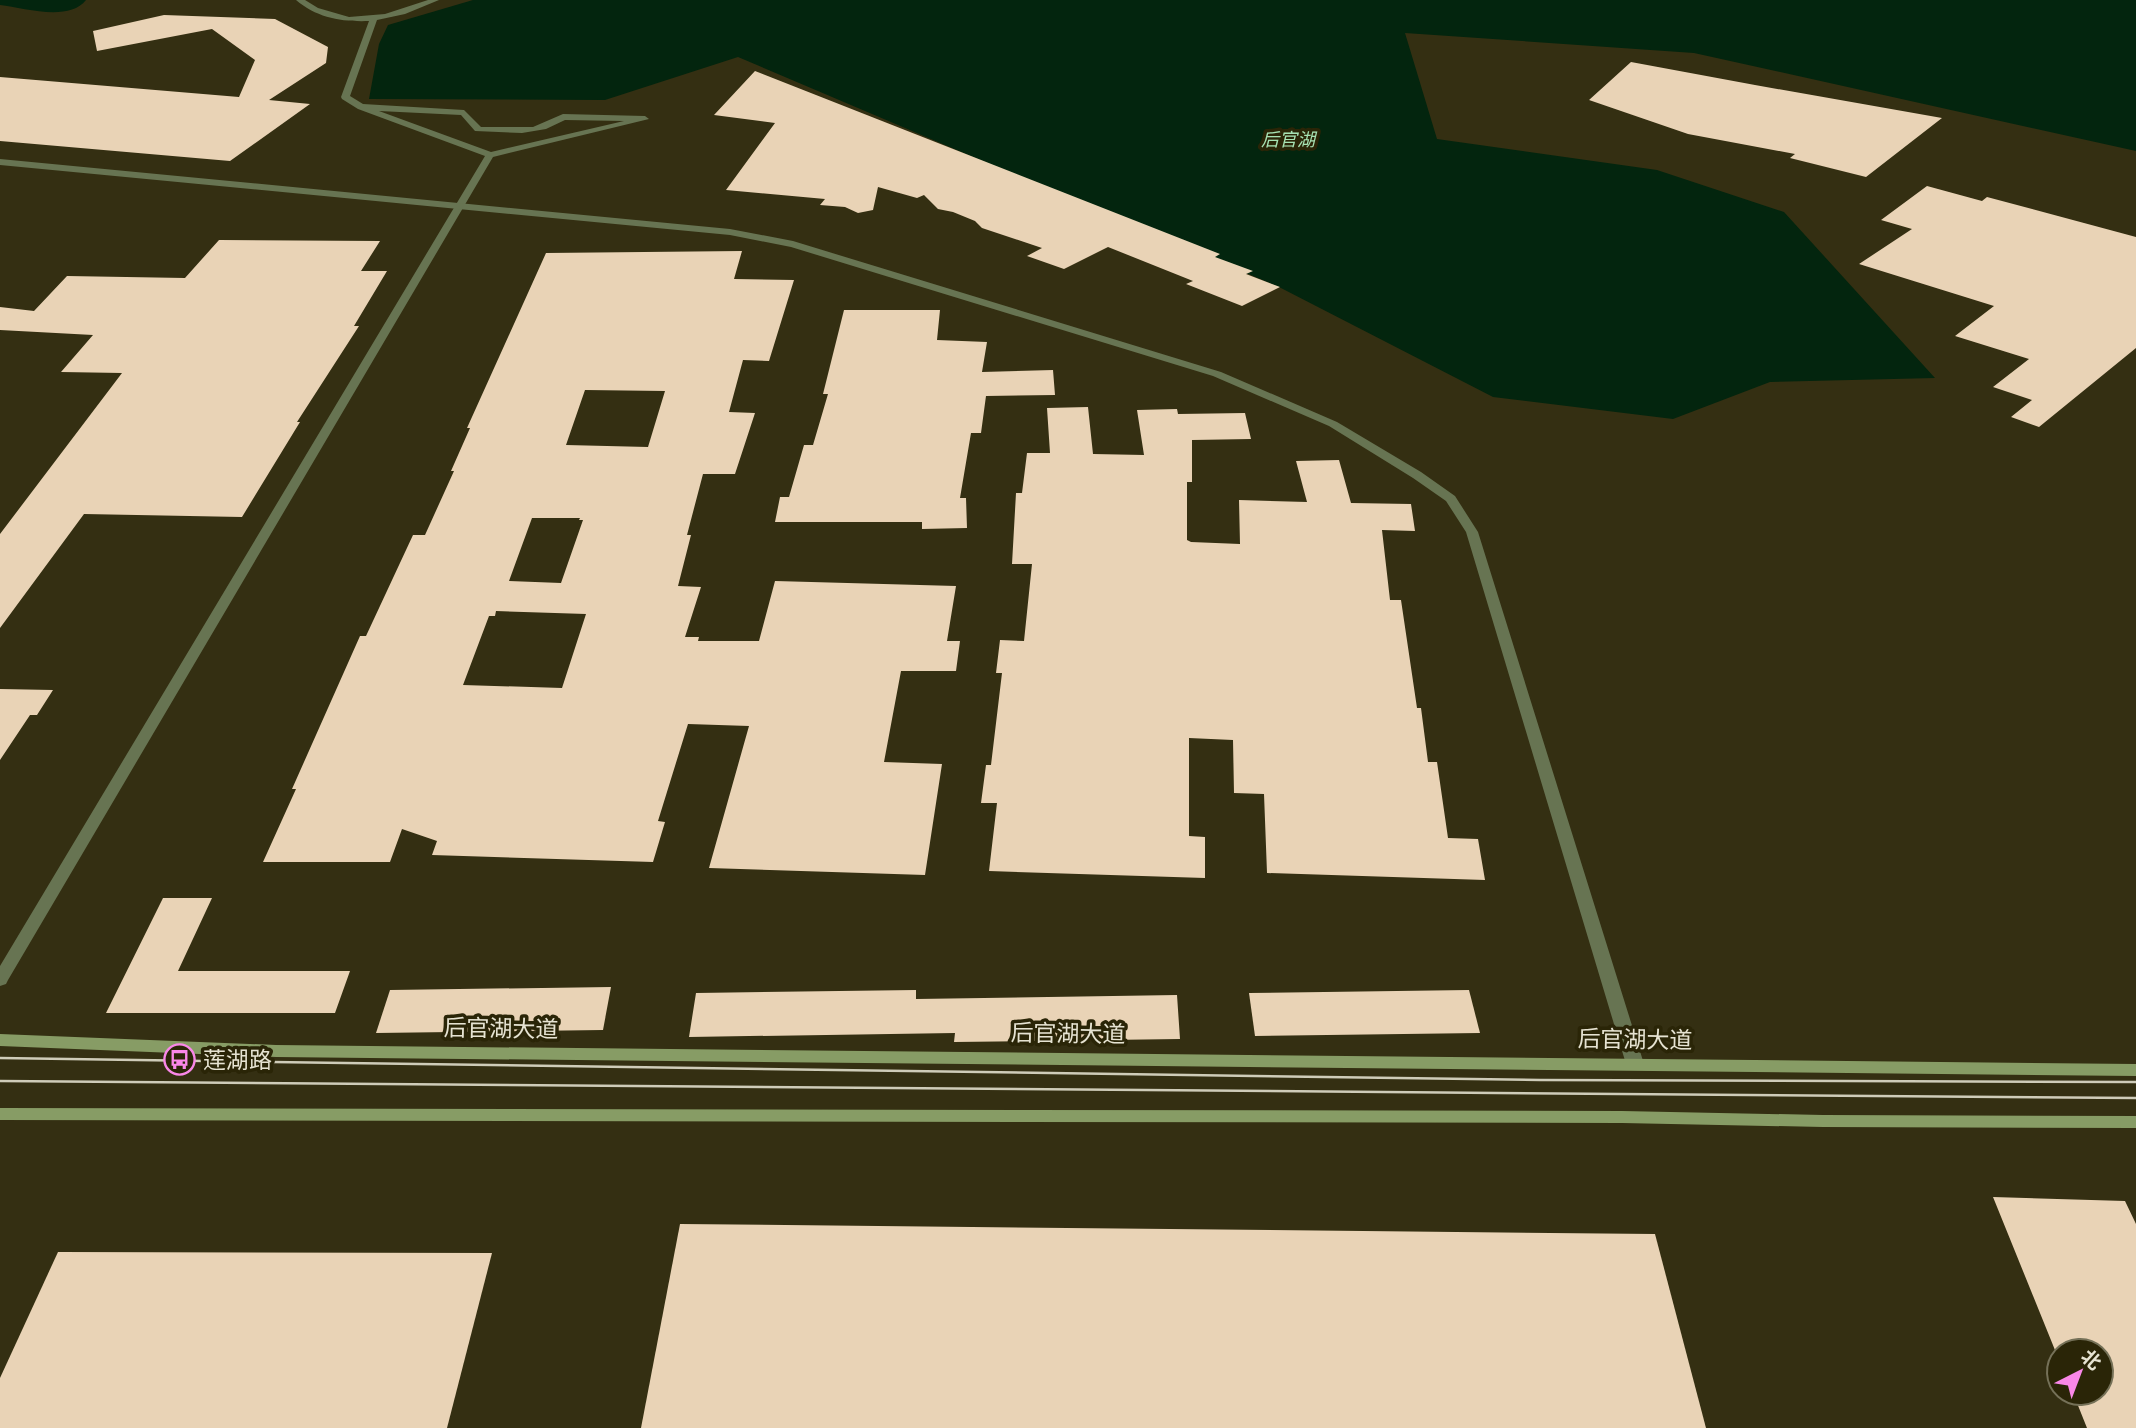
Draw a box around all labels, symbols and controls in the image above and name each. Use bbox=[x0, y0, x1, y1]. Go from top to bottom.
water label: 后官湖 bbox=[1261, 129, 1318, 150]
street label: 后官湖大道 bbox=[443, 1014, 559, 1044]
street label: 后官湖大道 bbox=[1010, 1019, 1126, 1049]
street label: 后官湖大道 bbox=[1577, 1025, 1693, 1055]
bus stop icon: 莲湖路 bbox=[163, 1043, 197, 1077]
place label: 莲湖路 bbox=[203, 1047, 272, 1074]
north arrow bbox=[2045, 1337, 2115, 1407]
text: 北 bbox=[2076, 1345, 2106, 1375]

